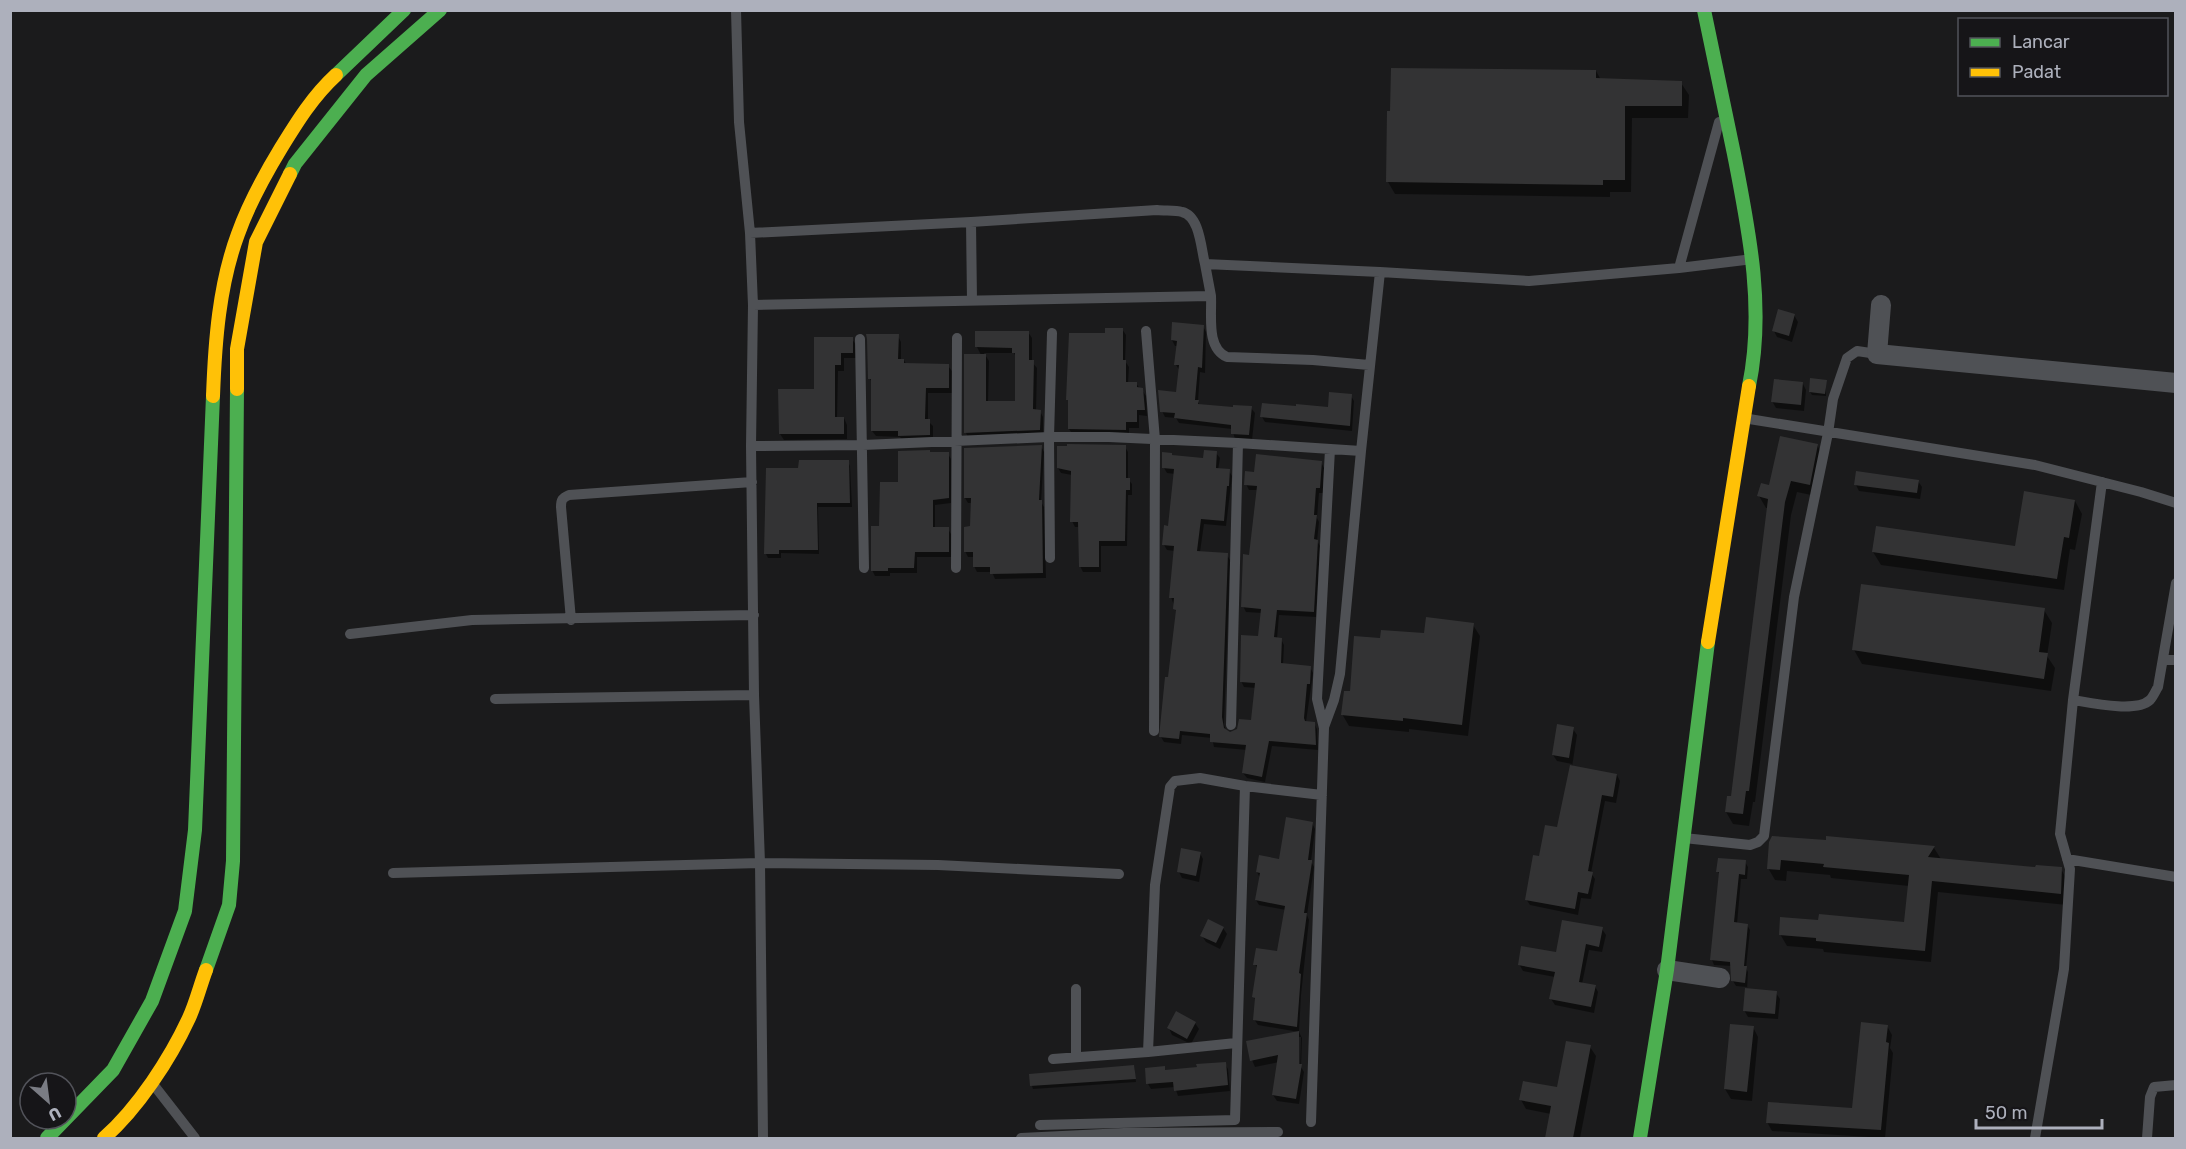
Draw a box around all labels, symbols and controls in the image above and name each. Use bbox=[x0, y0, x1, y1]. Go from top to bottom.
legend bbox=[1958, 18, 2168, 96]
text: Lancar bbox=[2012, 31, 2070, 53]
text: Padat bbox=[2012, 61, 2061, 83]
north arrow bbox=[18, 1071, 78, 1131]
scale bar bbox=[1976, 1092, 2102, 1130]
text: 50 m bbox=[1985, 1102, 2028, 1124]
text: U bbox=[45, 1103, 64, 1125]

